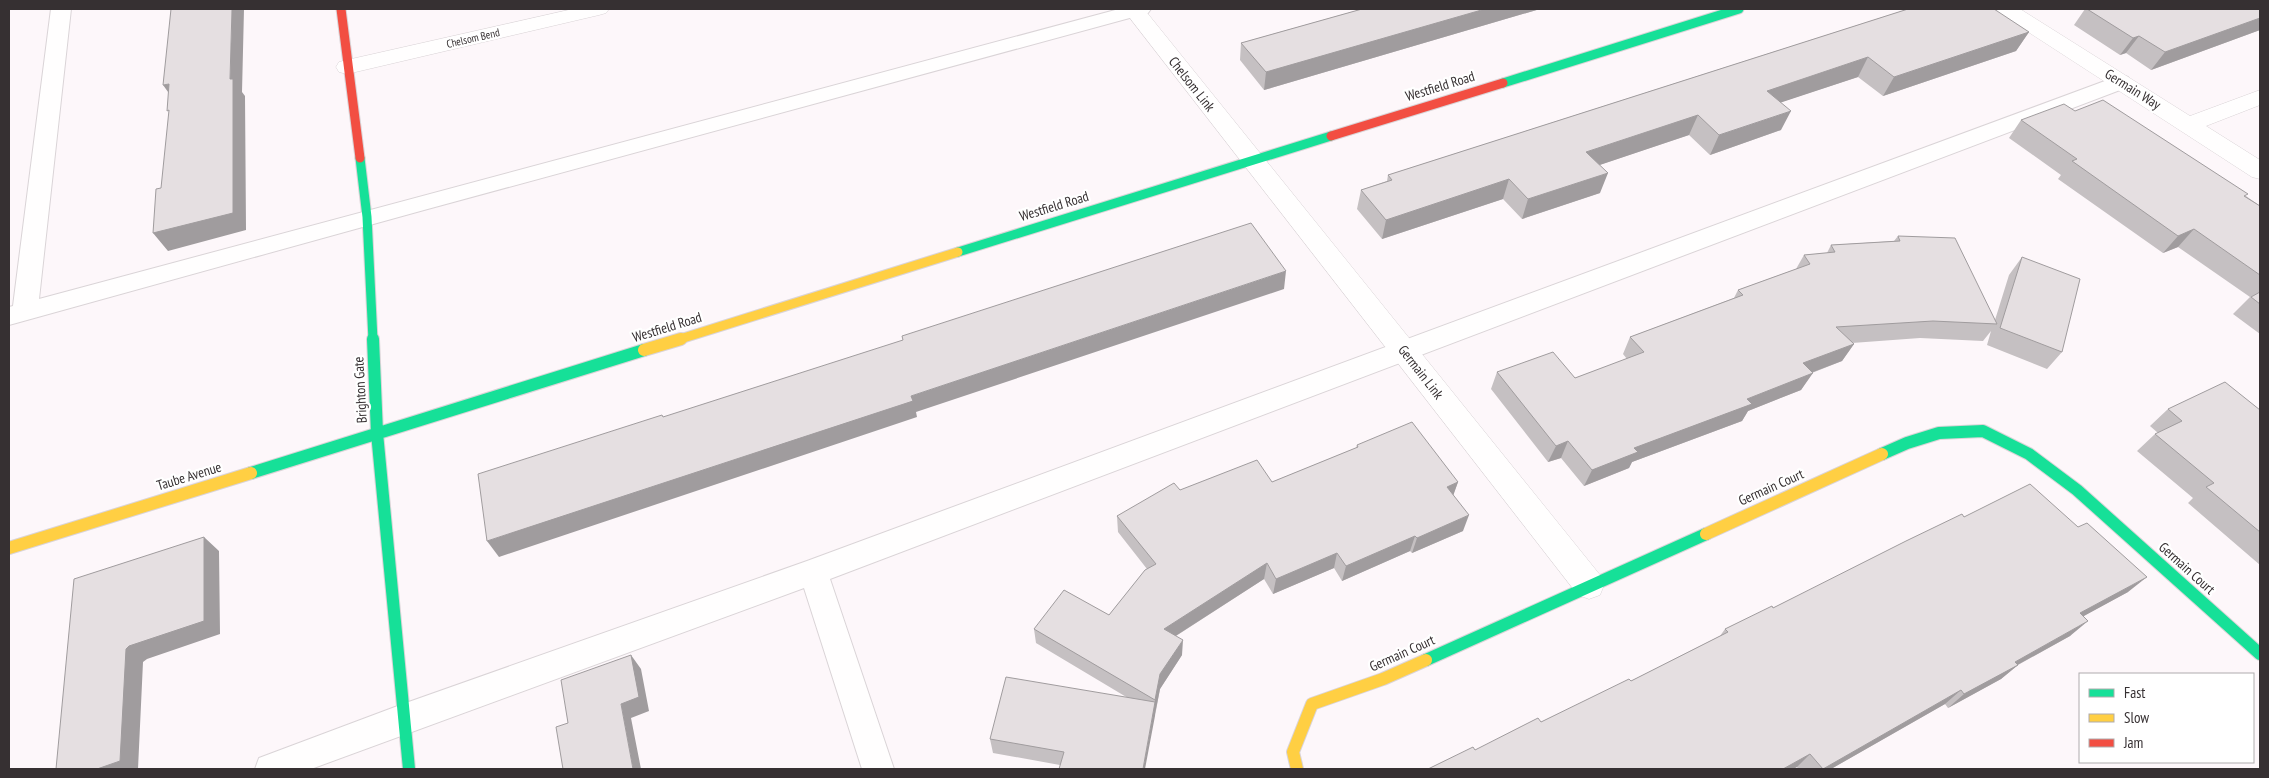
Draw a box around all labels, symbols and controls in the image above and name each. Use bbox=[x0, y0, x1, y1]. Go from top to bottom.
street label: Chelsom Bend bbox=[445, 25, 501, 51]
street label: Chelsom Link bbox=[1165, 53, 1219, 116]
street label: Germain Way bbox=[2102, 65, 2165, 114]
street label: Westfield Road bbox=[1403, 67, 1477, 105]
street label: Westfield Road bbox=[1017, 187, 1091, 225]
street label: Westfield Road bbox=[630, 308, 704, 346]
street label: Germain Link bbox=[1394, 341, 1448, 403]
street label: Brighton Gate bbox=[349, 356, 371, 424]
street label: Taube Avenue bbox=[155, 458, 224, 494]
street label: Germain Court bbox=[1736, 465, 1807, 509]
street label: Germain Court bbox=[2155, 538, 2219, 598]
street label: Germain Court bbox=[1367, 631, 1438, 675]
legend bbox=[2079, 673, 2254, 763]
text: Fast bbox=[2124, 683, 2145, 702]
text: Slow bbox=[2124, 708, 2149, 727]
text: Jam bbox=[2123, 733, 2143, 752]

